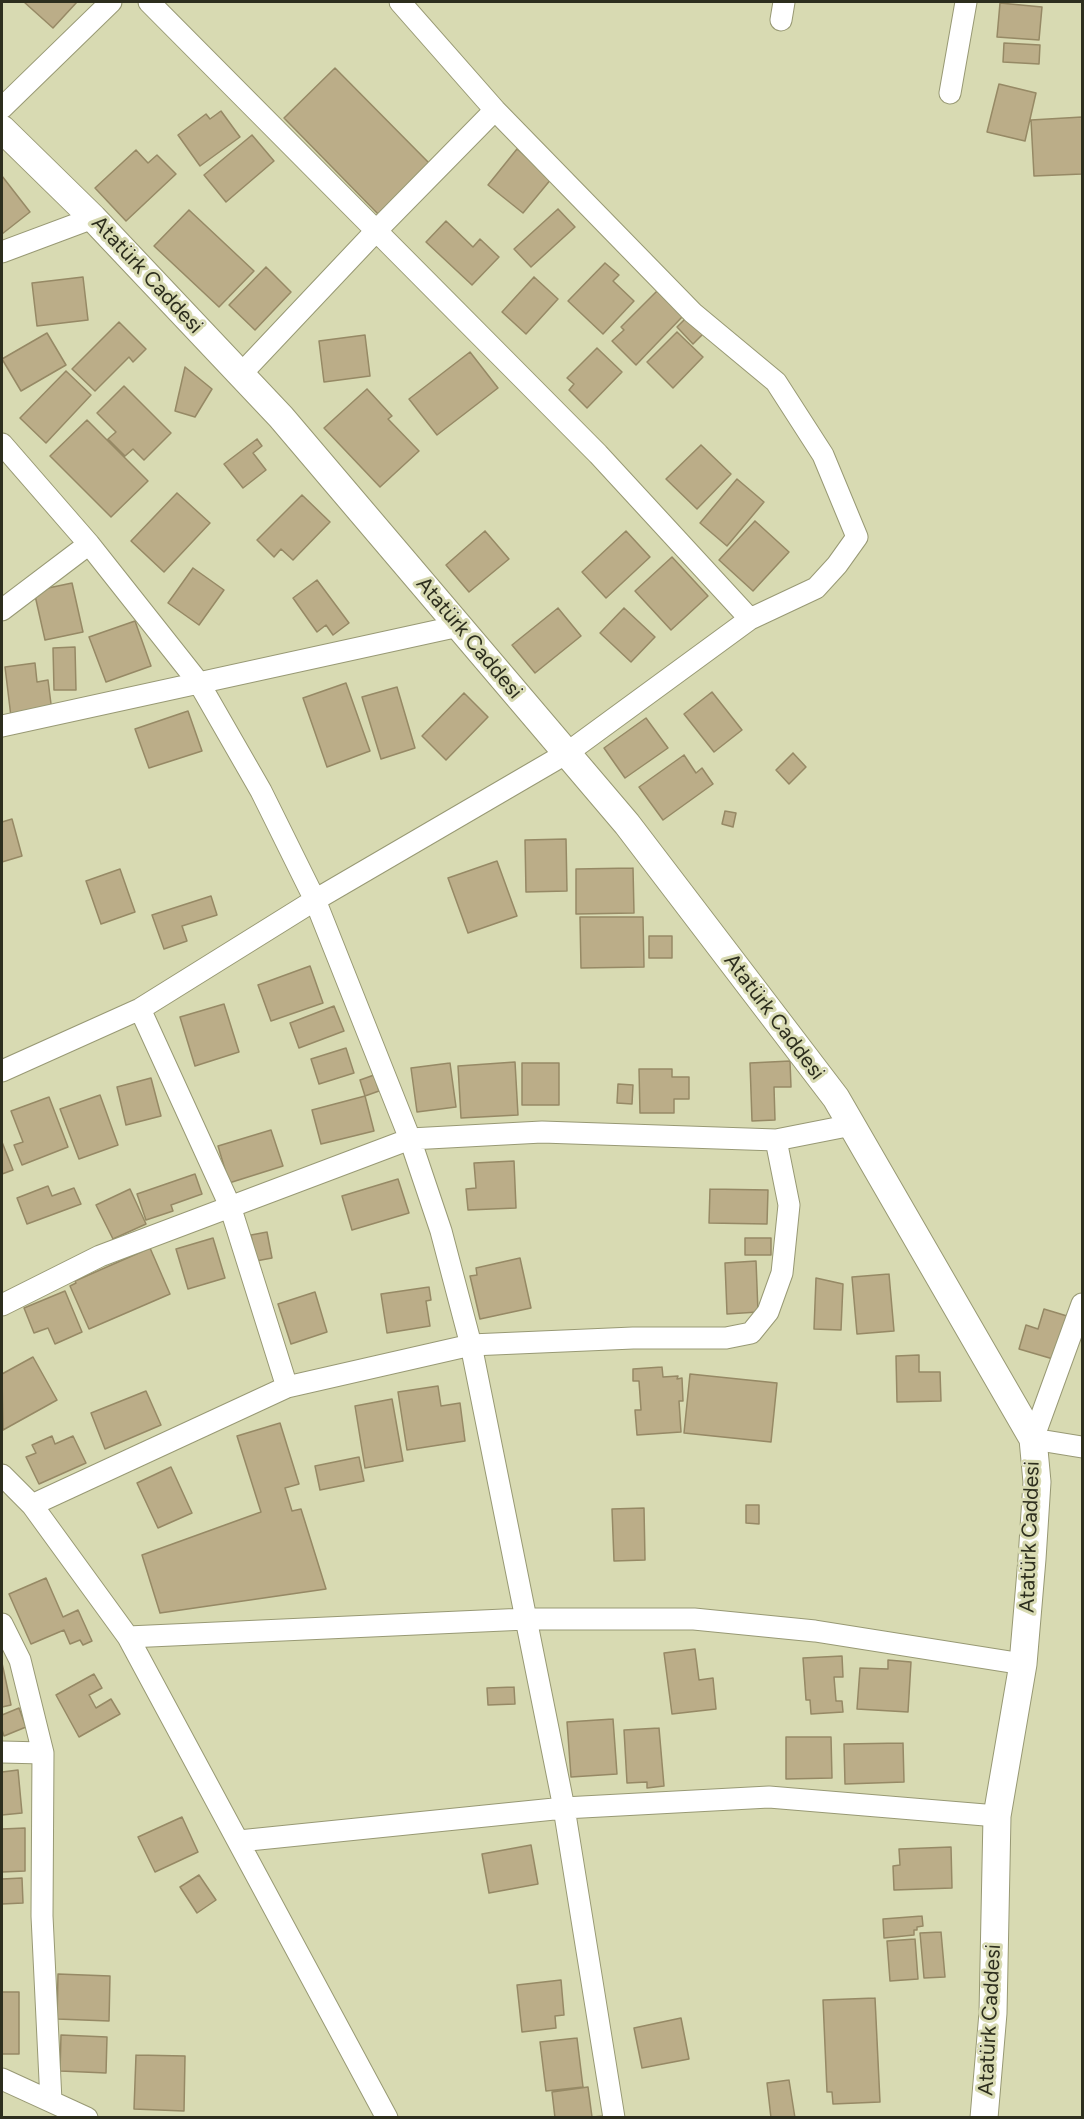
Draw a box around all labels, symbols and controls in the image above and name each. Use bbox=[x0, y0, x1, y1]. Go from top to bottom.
street label: Atatürk Caddesi bbox=[86, 211, 208, 339]
street label: Atatürk Caddesi bbox=[411, 572, 527, 704]
street label: Atatürk Caddesi bbox=[718, 949, 830, 1085]
street label: Atatürk Caddesi bbox=[1015, 1461, 1045, 1613]
street label: Atatürk Caddesi bbox=[973, 1944, 1007, 2096]

